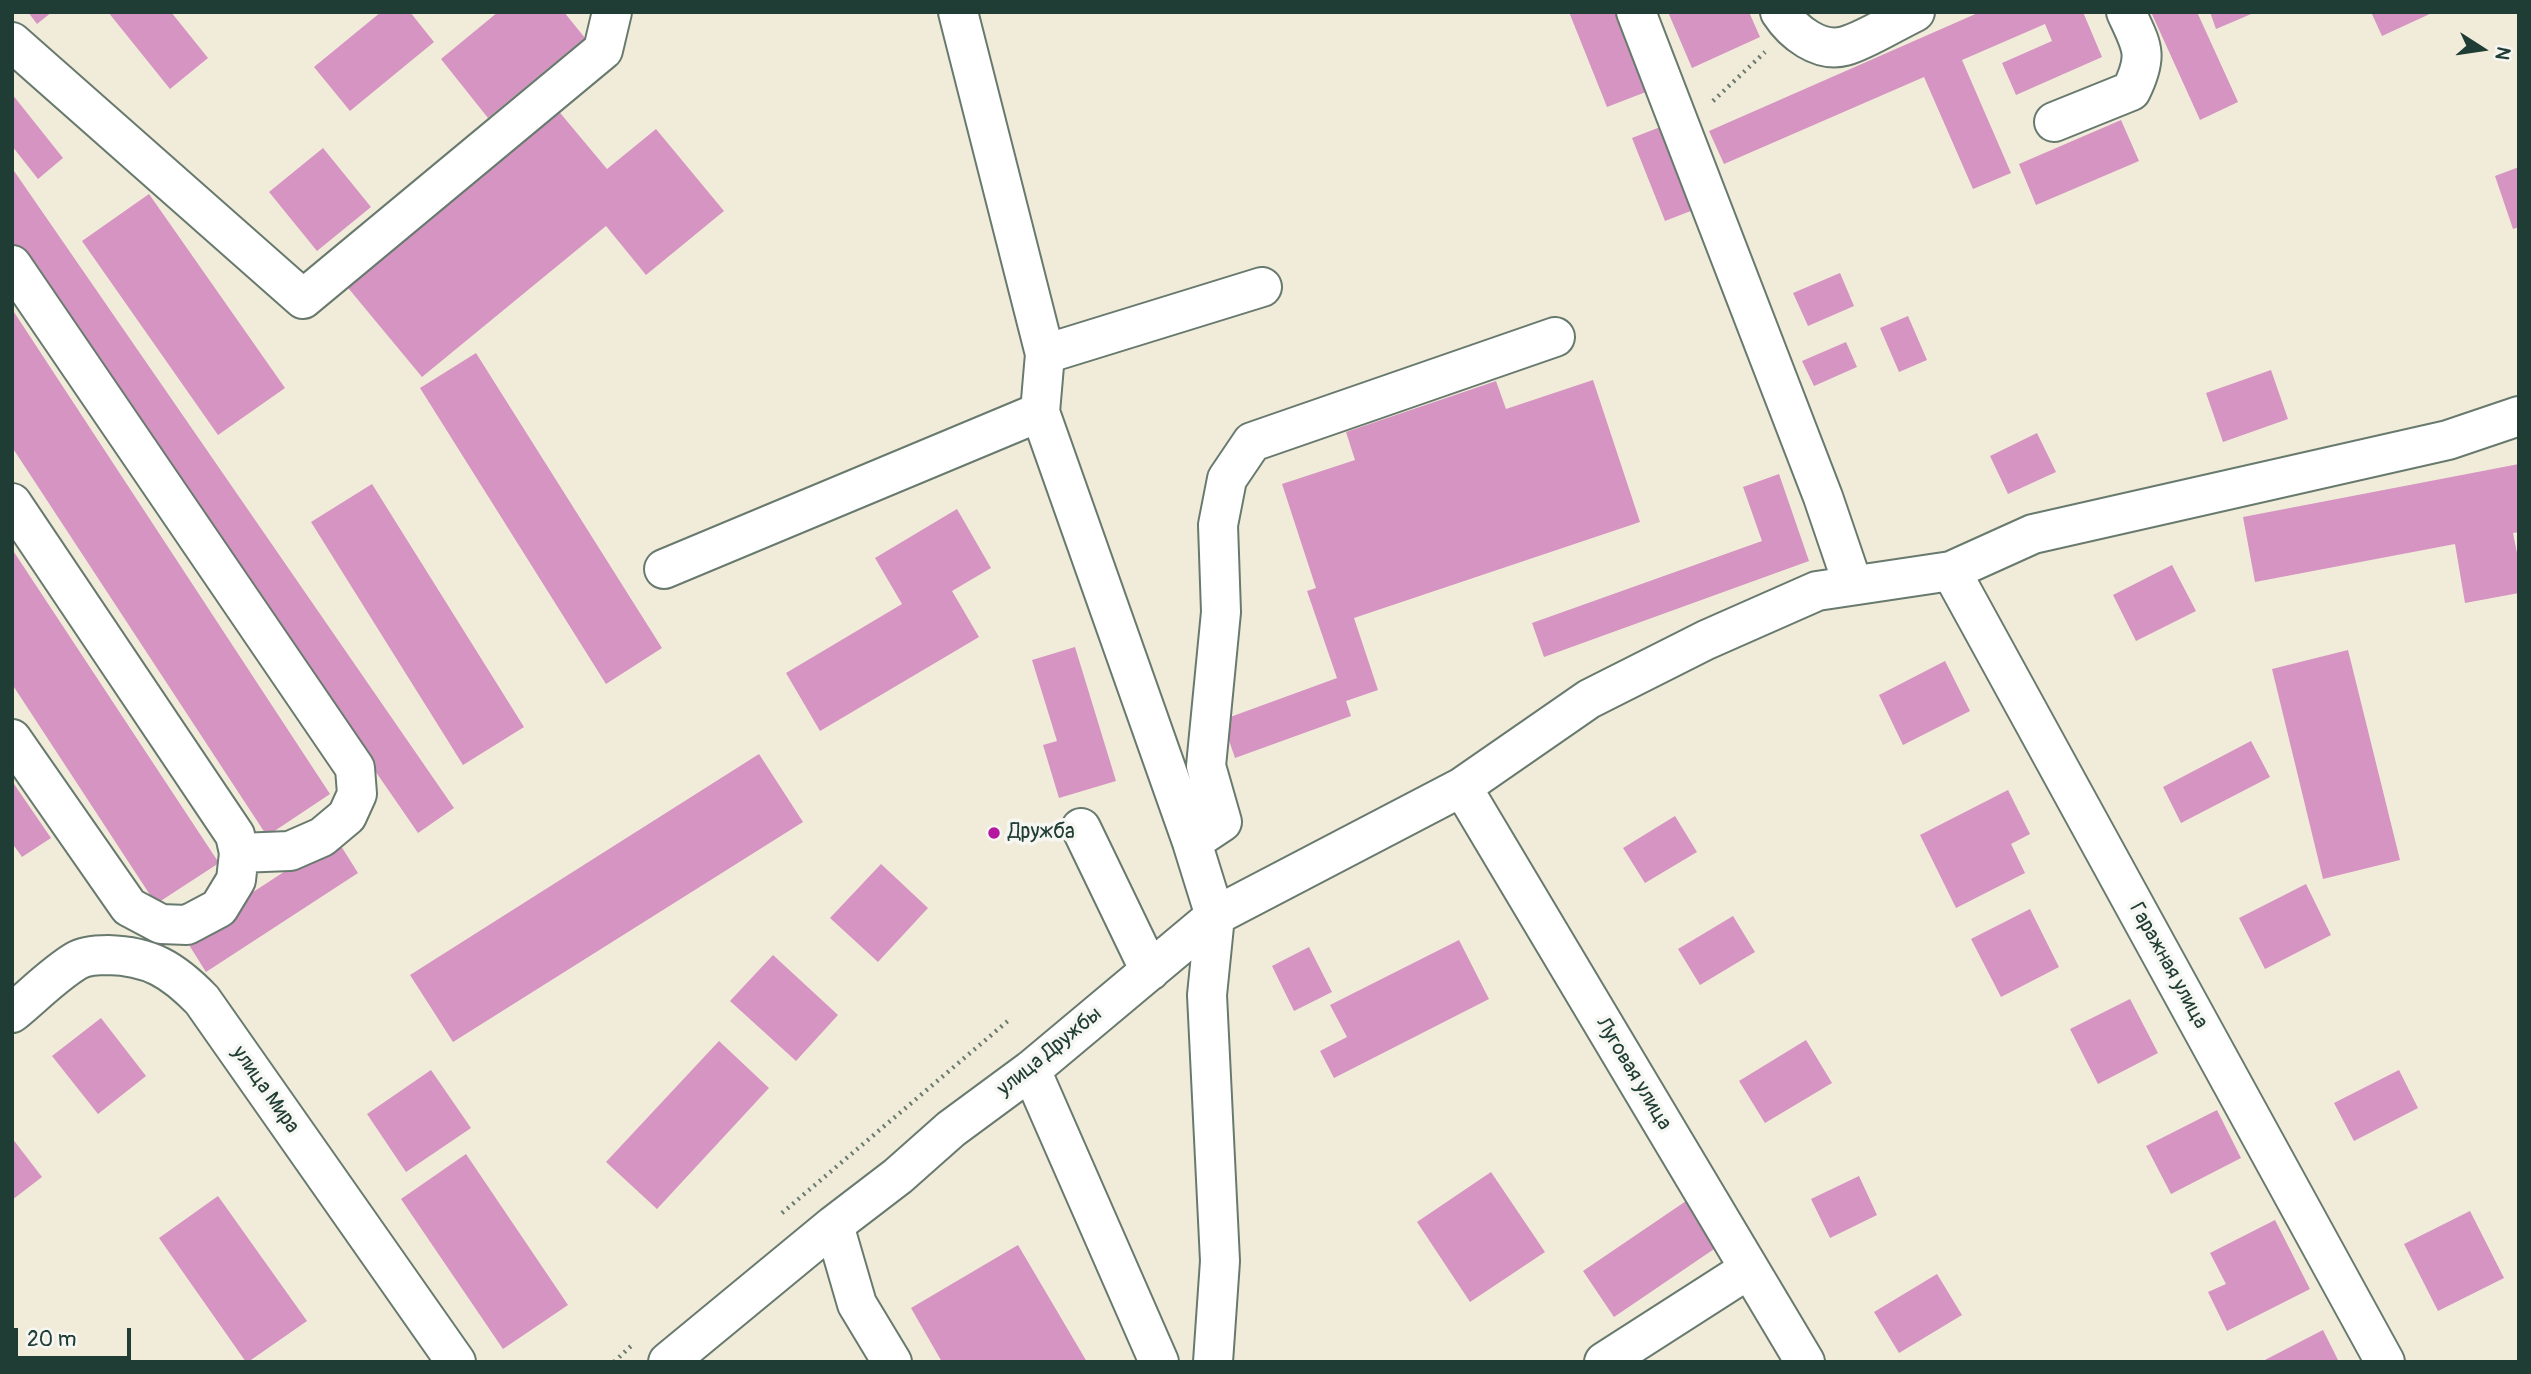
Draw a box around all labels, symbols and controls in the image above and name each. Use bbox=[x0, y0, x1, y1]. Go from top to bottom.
north arrow bbox=[2447, 14, 2517, 84]
text: N bbox=[2489, 45, 2516, 62]
place label: Дружба bbox=[1008, 820, 1075, 846]
marker: Дружба bbox=[986, 825, 1002, 841]
street label: Гаражная улица bbox=[2123, 899, 2213, 1033]
street label: улица Дружбы bbox=[993, 1002, 1107, 1102]
street label: Луговая улица bbox=[1590, 1013, 1676, 1135]
street label: улица Мира bbox=[226, 1041, 304, 1139]
scale bar bbox=[18, 1314, 135, 1358]
text: 20 m bbox=[27, 1326, 76, 1353]

